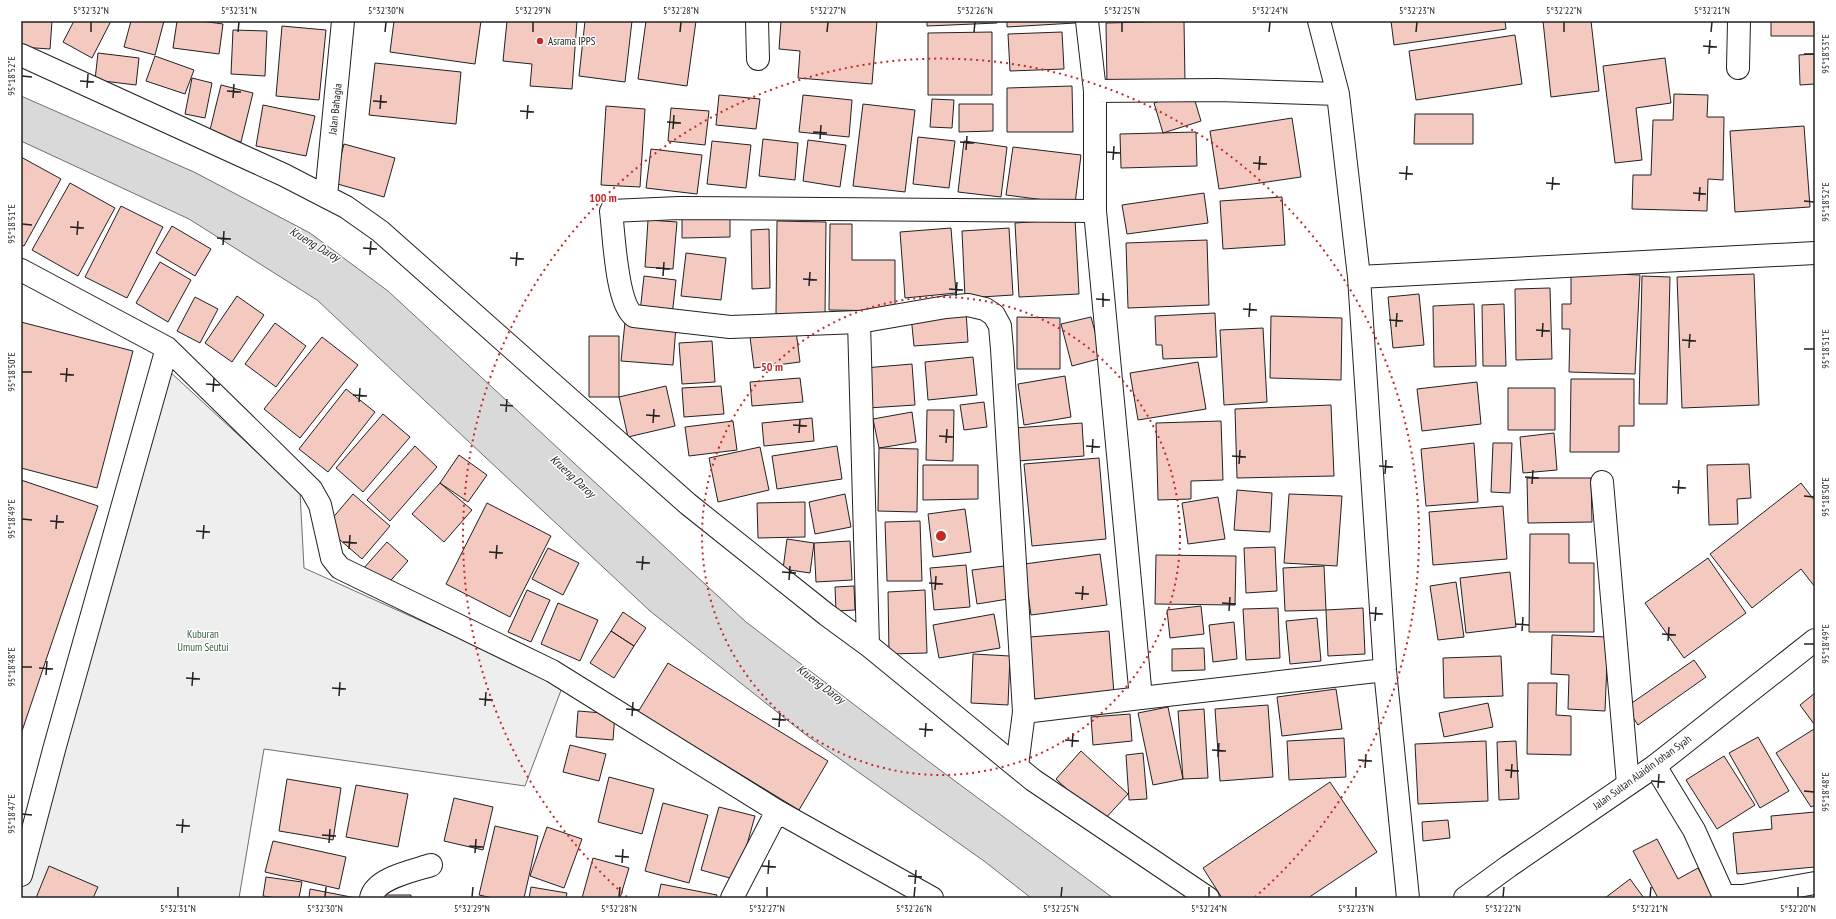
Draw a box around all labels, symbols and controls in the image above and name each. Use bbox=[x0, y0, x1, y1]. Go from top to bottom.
text: 5°32'32"N bbox=[73, 4, 109, 17]
text: 5°32'31"N bbox=[221, 4, 257, 17]
text: 5°32'30"N bbox=[368, 4, 404, 17]
text: 5°32'29"N bbox=[515, 4, 551, 17]
text: 5°32'28"N bbox=[663, 4, 699, 17]
text: 5°32'27"N bbox=[810, 4, 846, 17]
text: 5°32'26"N bbox=[957, 4, 993, 17]
text: 5°32'25"N bbox=[1104, 4, 1140, 17]
text: 5°32'24"N bbox=[1252, 4, 1288, 17]
text: 5°32'23"N bbox=[1399, 4, 1435, 17]
text: 5°32'22"N bbox=[1546, 4, 1582, 17]
text: 5°32'21"N bbox=[1694, 4, 1730, 17]
place label: Asrama IPPS bbox=[548, 34, 596, 48]
text: 95°18'53"E bbox=[1819, 34, 1832, 74]
marker: Asrama IPPS bbox=[535, 36, 545, 46]
text: 95°18'52"E bbox=[5, 56, 18, 96]
street label: Jalan Bahagia bbox=[325, 83, 345, 136]
text: 95°18'52"E bbox=[1819, 182, 1832, 222]
text: 100 m bbox=[589, 190, 617, 205]
text: 95°18'51"E bbox=[5, 204, 18, 244]
water label: Krueng Daroy bbox=[287, 223, 344, 266]
text: 95°18'51"E bbox=[1819, 329, 1832, 369]
text: 95°18'50"E bbox=[5, 352, 18, 392]
text: 50 m bbox=[761, 359, 783, 374]
water label: Krueng Daroy bbox=[547, 451, 600, 502]
text: 95°18'50"E bbox=[1819, 477, 1832, 517]
text: 95°18'49"E bbox=[5, 499, 18, 539]
centre of rings bbox=[934, 529, 948, 543]
text: 95°18'49"E bbox=[1819, 624, 1832, 664]
park label: Kuburan Umum Seutui bbox=[177, 627, 229, 654]
text: 95°18'48"E bbox=[5, 647, 18, 687]
water label: Krueng Daroy bbox=[794, 661, 849, 708]
street label: Jalan Sultan Alaidin Johan Syah bbox=[1589, 731, 1694, 813]
text: 95°18'48"E bbox=[1819, 772, 1832, 812]
text: 95°18'47"E bbox=[5, 794, 18, 834]
text: 5°32'31"N bbox=[160, 902, 196, 915]
text: 5°32'30"N bbox=[307, 902, 343, 915]
text: 5°32'29"N bbox=[454, 902, 490, 915]
text: 5°32'28"N bbox=[601, 902, 637, 915]
text: 5°32'27"N bbox=[749, 902, 785, 915]
text: 5°32'26"N bbox=[896, 902, 932, 915]
text: 5°32'25"N bbox=[1043, 902, 1079, 915]
text: 5°32'24"N bbox=[1191, 902, 1227, 915]
text: 5°32'23"N bbox=[1338, 902, 1374, 915]
text: 5°32'22"N bbox=[1485, 902, 1521, 915]
text: 5°32'21"N bbox=[1632, 902, 1668, 915]
text: 5°32'20"N bbox=[1780, 902, 1816, 915]

